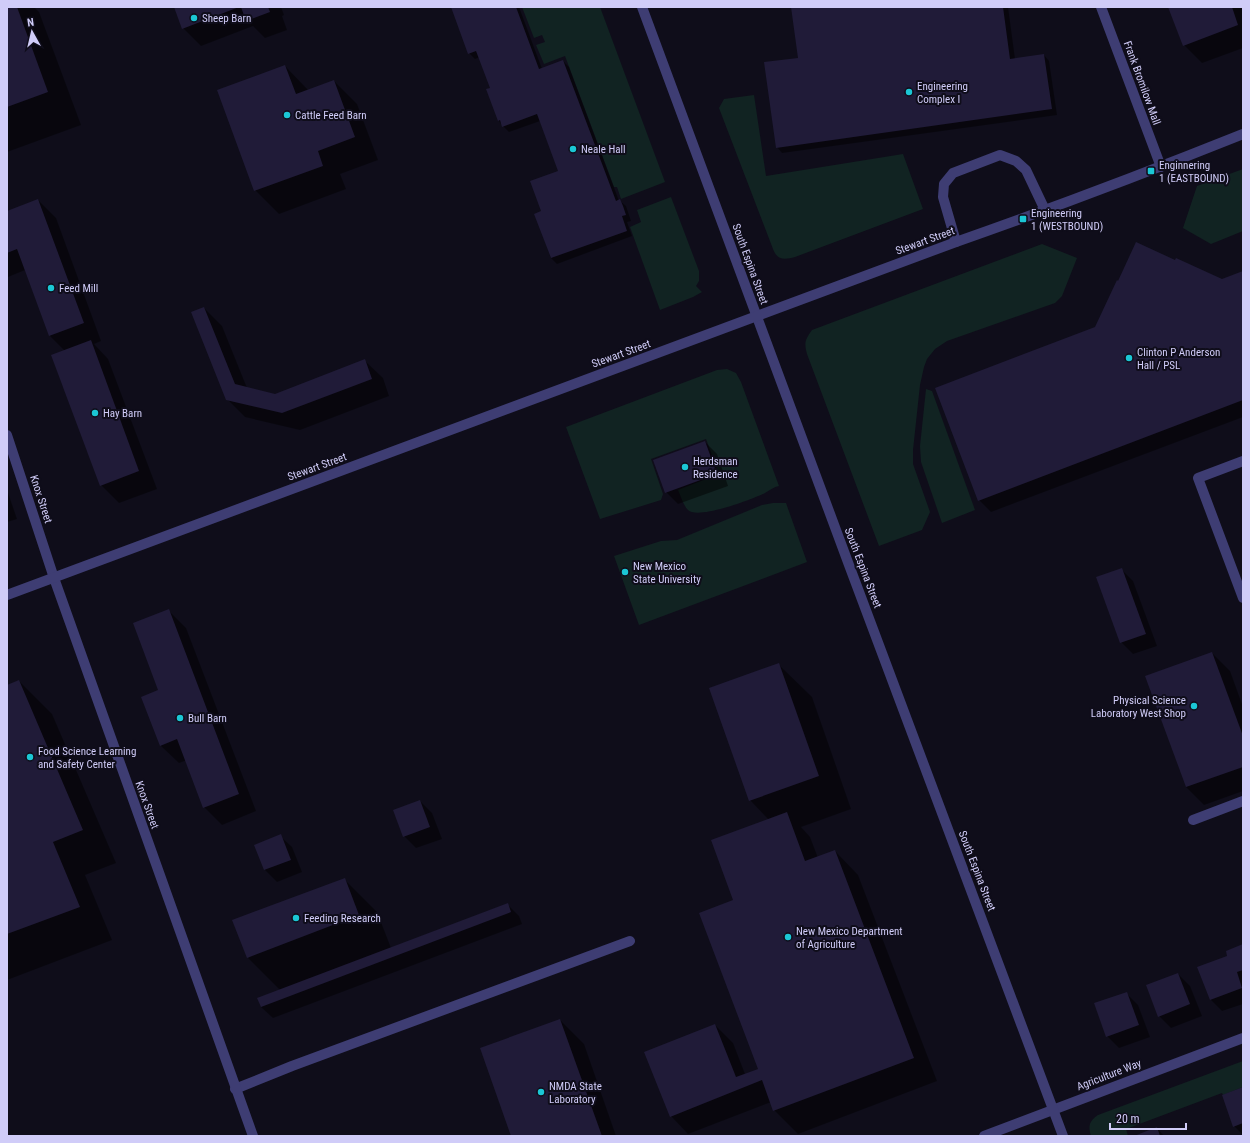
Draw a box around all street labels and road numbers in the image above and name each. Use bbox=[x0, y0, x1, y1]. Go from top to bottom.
street label: Frank Bromilow Mall bbox=[1121, 39, 1163, 127]
street label: South Espina Street bbox=[729, 222, 771, 306]
street label: Stewart Street bbox=[894, 224, 956, 258]
street label: Stewart Street bbox=[590, 337, 652, 371]
street label: Stewart Street bbox=[286, 450, 348, 484]
street label: Knox Street bbox=[27, 473, 55, 525]
street label: South Espina Street bbox=[842, 526, 884, 610]
street label: Knox Street bbox=[132, 779, 162, 831]
street label: South Espina Street bbox=[956, 829, 998, 913]
street label: Agriculture Way bbox=[1075, 1057, 1143, 1093]

